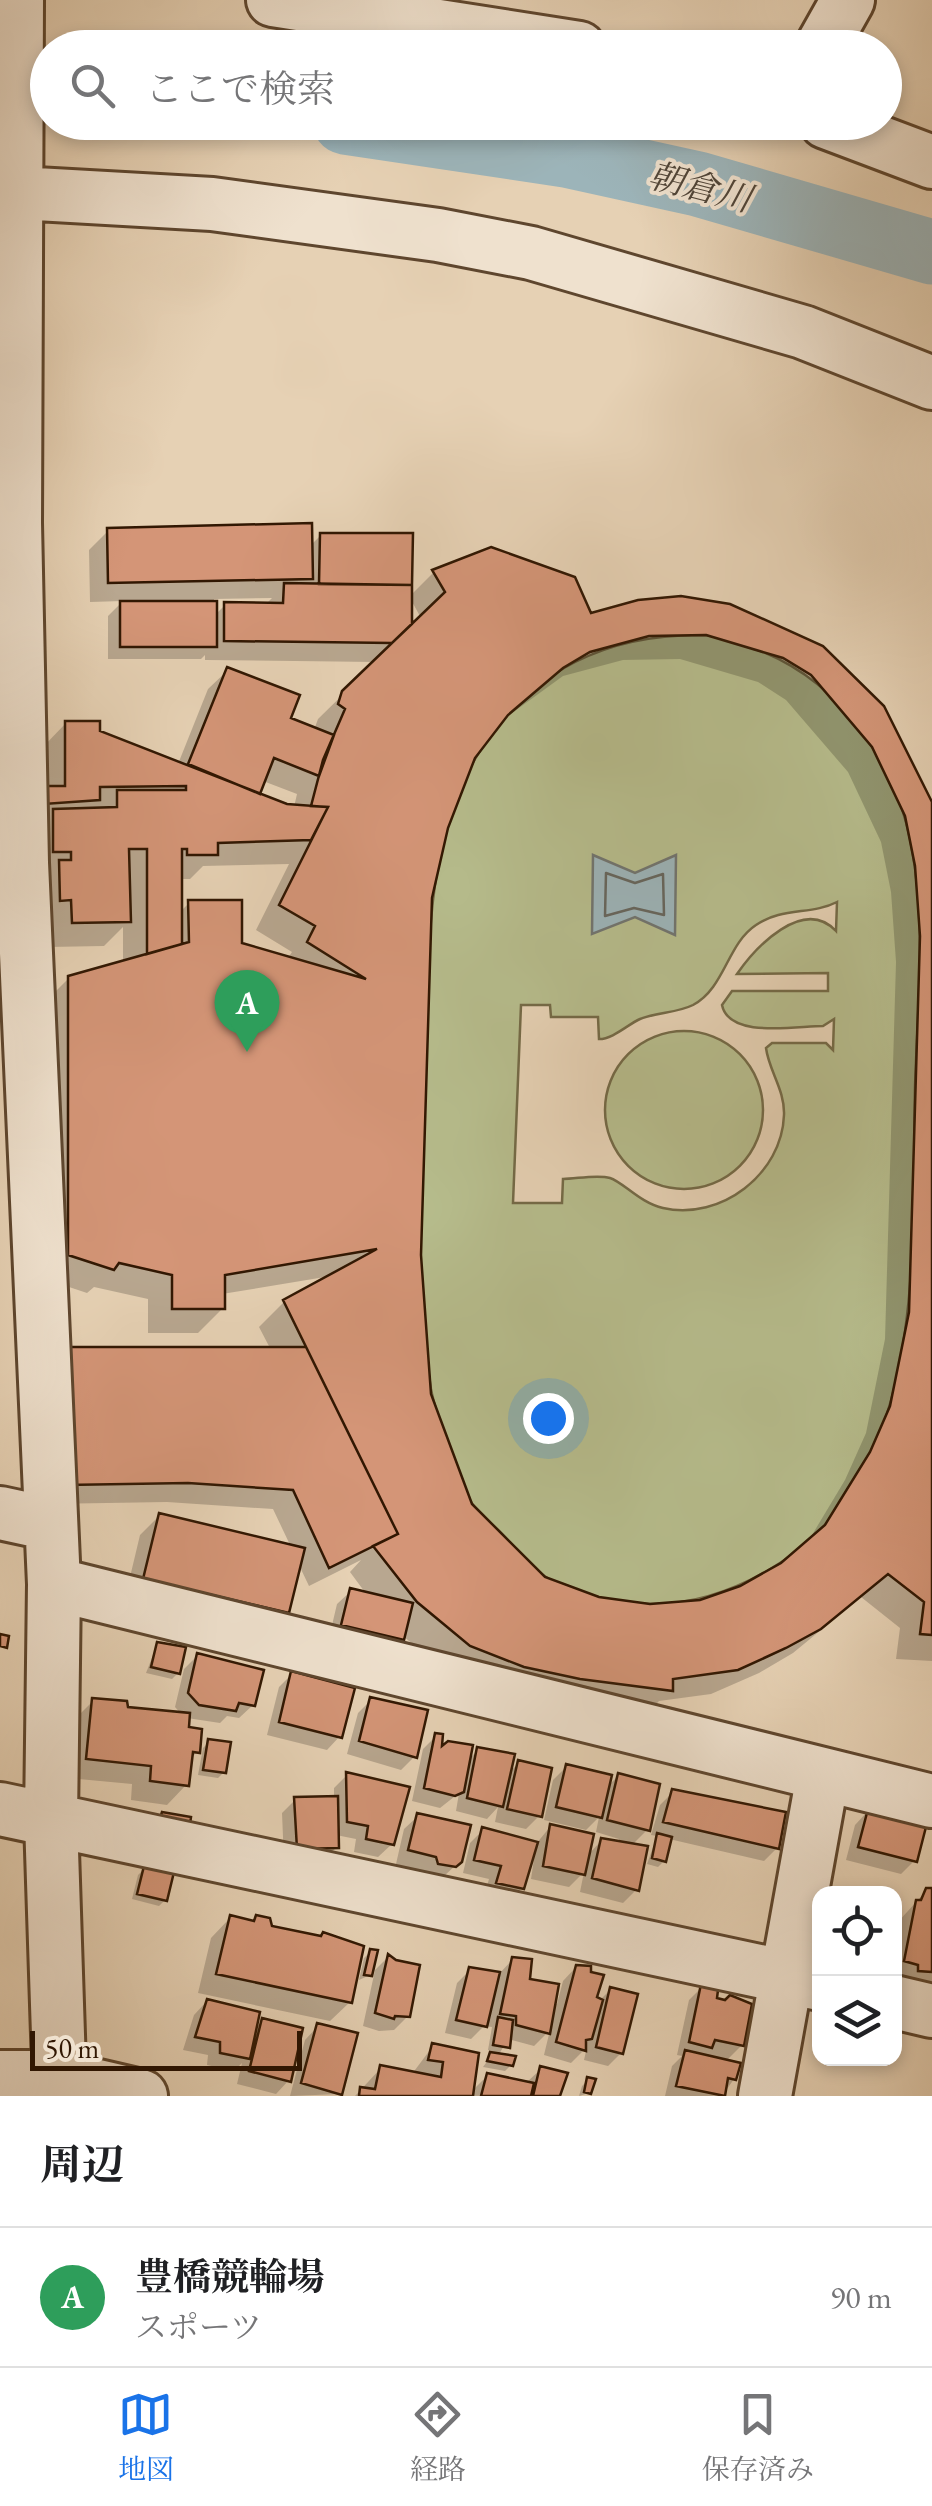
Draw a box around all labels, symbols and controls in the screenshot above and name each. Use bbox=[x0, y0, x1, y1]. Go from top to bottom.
search box bbox=[30, 30, 902, 140]
icon: search bbox=[65, 58, 120, 113]
text: ここで検索 bbox=[145, 64, 335, 113]
water label: 朝倉川 bbox=[644, 152, 760, 222]
pin: A bbox=[214, 970, 280, 1052]
your location bbox=[523, 1393, 574, 1444]
map controls bbox=[812, 1886, 902, 2066]
button: locate bbox=[812, 1886, 902, 1976]
button: layers bbox=[812, 1976, 902, 2066]
scale bar bbox=[30, 2026, 302, 2070]
text: 50 m bbox=[45, 2030, 99, 2066]
text: 周辺 bbox=[40, 2137, 124, 2192]
text: 豊橋競輪場 bbox=[135, 2252, 325, 2301]
text: A bbox=[61, 2276, 84, 2318]
text: 90 m bbox=[830, 2276, 892, 2318]
text: スポーツ bbox=[135, 2306, 262, 2348]
tab: 地図 bbox=[118, 2387, 174, 2487]
tab: 経路 bbox=[410, 2387, 466, 2487]
tab: 保存済み bbox=[702, 2387, 814, 2487]

